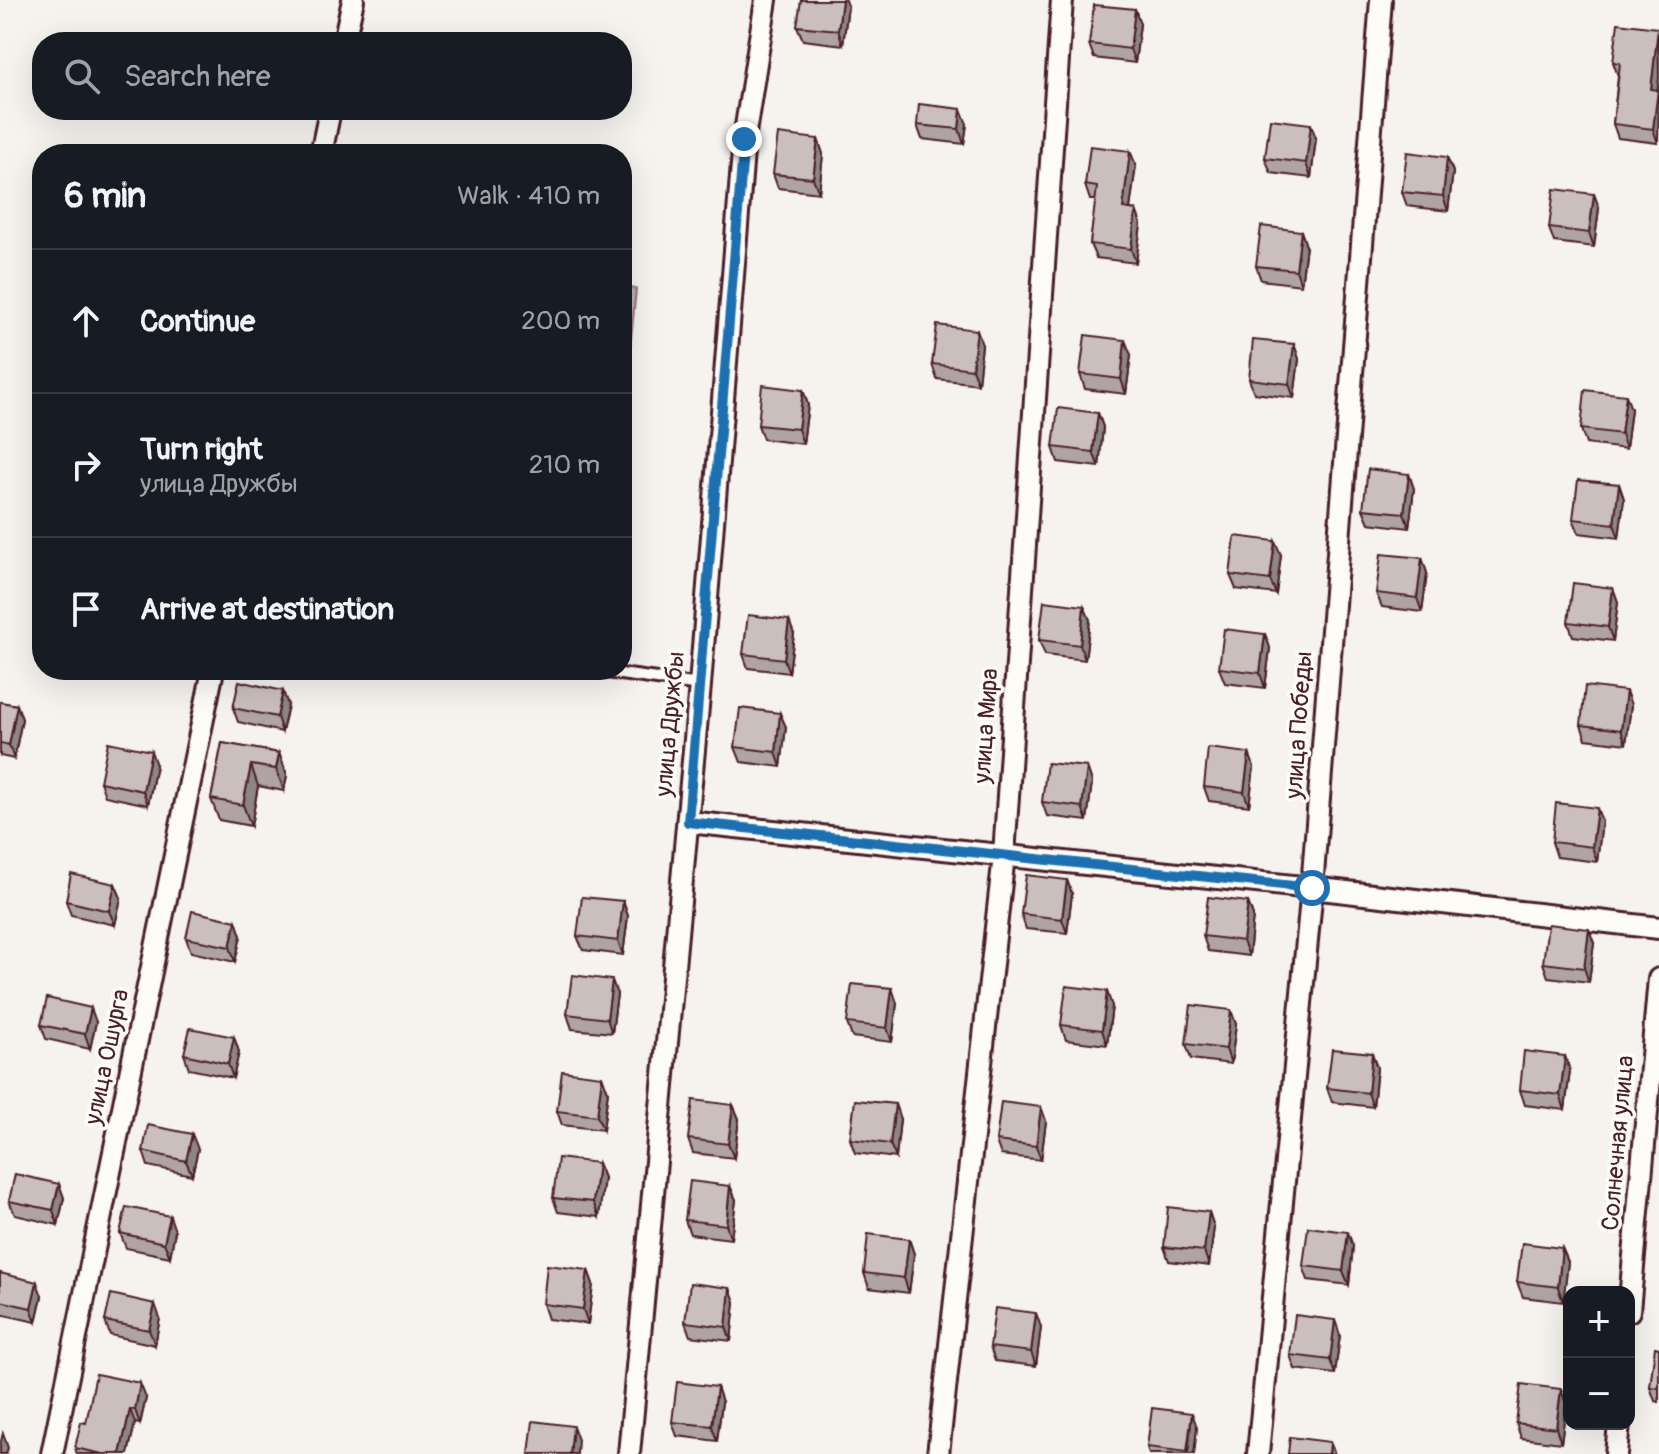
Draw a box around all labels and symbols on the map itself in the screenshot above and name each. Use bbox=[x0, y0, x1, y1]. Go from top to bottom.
route end bbox=[726, 121, 762, 157]
street label: улица Дружбы bbox=[649, 650, 691, 799]
street label: улица Победы bbox=[1279, 650, 1319, 801]
street label: улица Мира bbox=[967, 667, 1004, 786]
route start bbox=[1294, 870, 1330, 906]
street label: улица Ошурга bbox=[78, 986, 136, 1129]
street label: Солнечная улица bbox=[1596, 1054, 1640, 1232]

